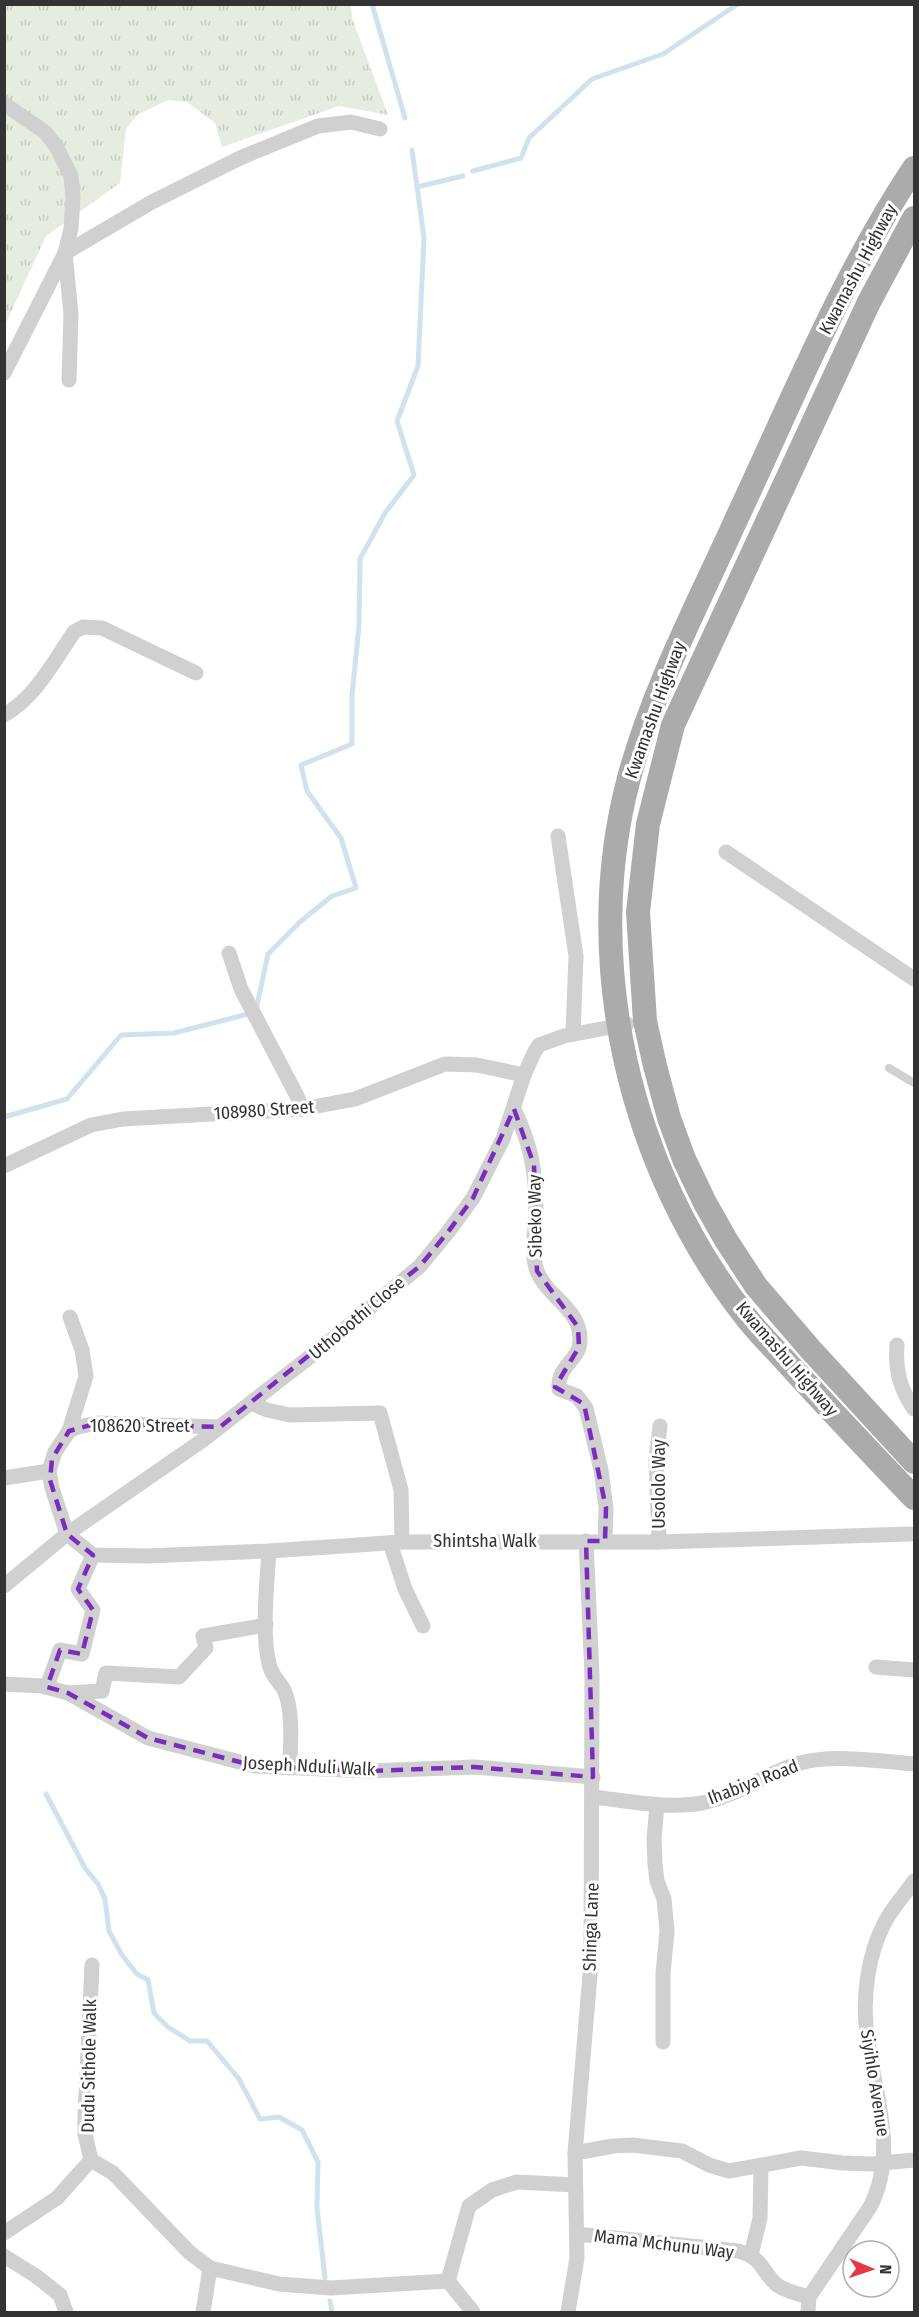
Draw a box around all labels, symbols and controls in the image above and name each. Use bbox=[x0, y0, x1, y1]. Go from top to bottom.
street label: Kwamashu Highway bbox=[814, 200, 902, 338]
street label: Kwamashu Highway bbox=[620, 638, 690, 782]
street label: 108980 Street bbox=[213, 1096, 315, 1124]
street label: Sibeko Way bbox=[523, 1174, 547, 1258]
street label: Uthobothi Close bbox=[305, 1271, 409, 1364]
street label: Kwamashu Highway bbox=[731, 1297, 843, 1421]
street label: 108620 Street bbox=[90, 1415, 190, 1437]
street label: Usololo Way bbox=[648, 1439, 670, 1529]
street label: Shintsha Walk bbox=[433, 1530, 537, 1552]
street label: Joseph Nduli Walk bbox=[242, 1752, 376, 1780]
street label: Ihabiya Road bbox=[705, 1755, 801, 1809]
street label: Shinga Lane bbox=[578, 1882, 604, 1972]
street label: Dudu Sithole Walk bbox=[77, 1998, 101, 2133]
street label: Siyihlo Avenue bbox=[856, 2028, 894, 2138]
street label: Mama Mchunu Way bbox=[593, 2225, 735, 2263]
north arrow bbox=[841, 2239, 901, 2299]
text: N bbox=[876, 2264, 895, 2275]

